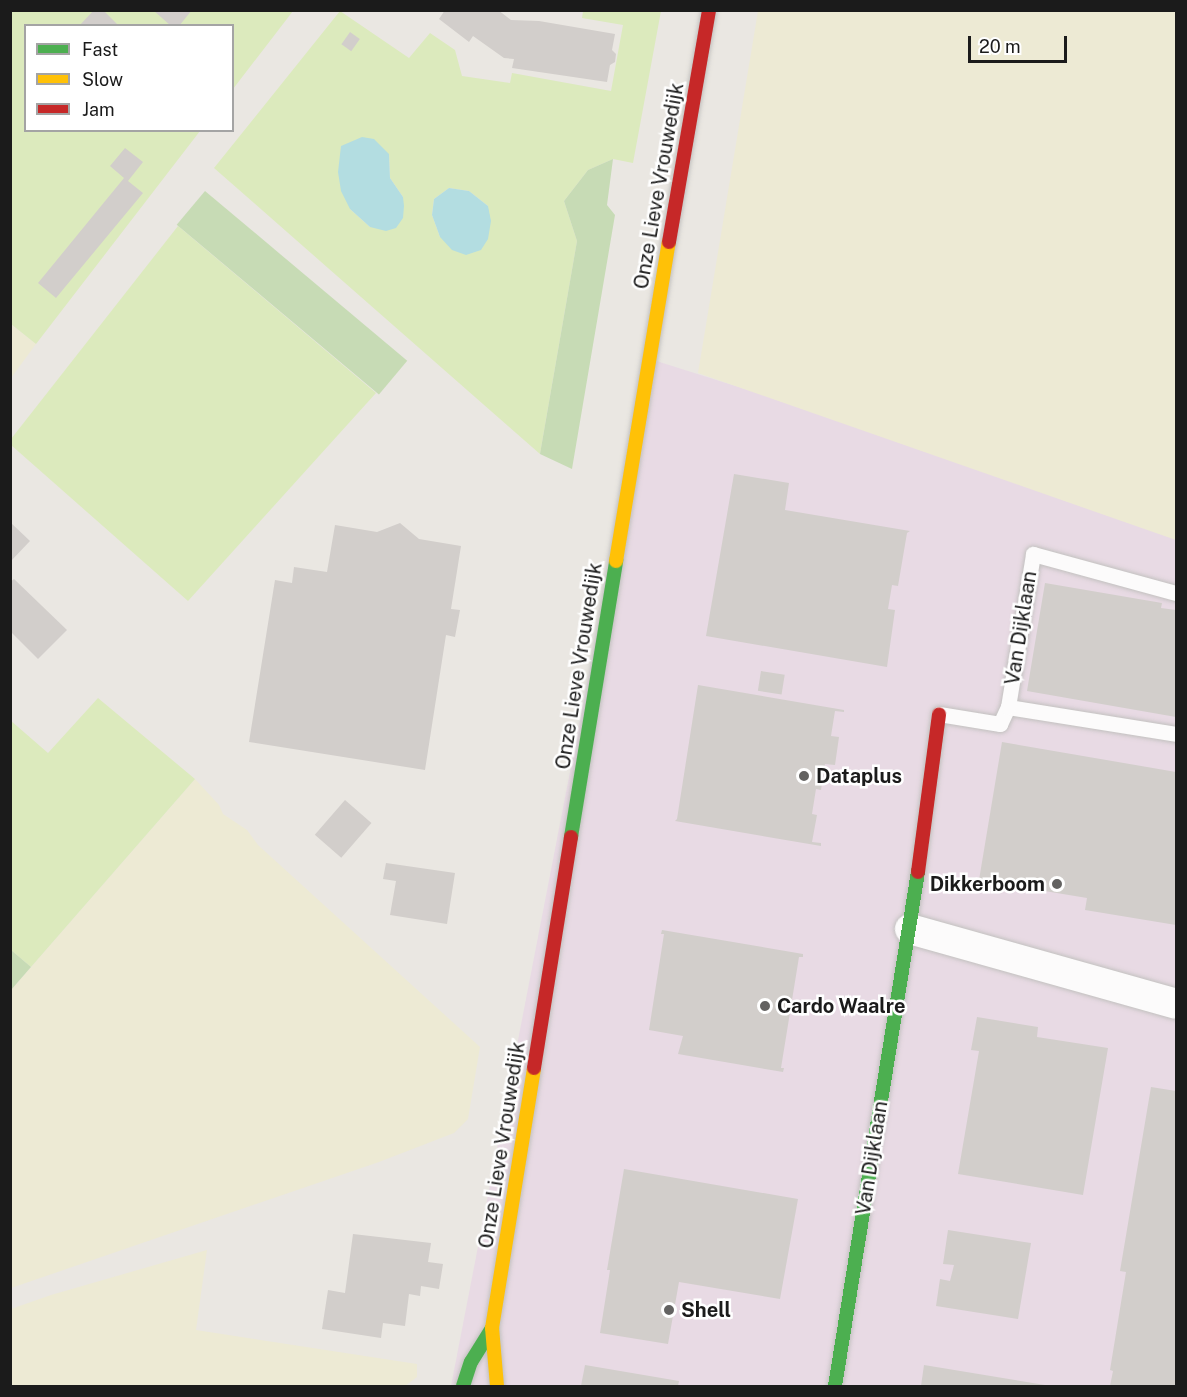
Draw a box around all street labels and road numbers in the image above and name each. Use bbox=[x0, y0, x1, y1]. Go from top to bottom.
street label: Onze Lieve Vrouwedijk bbox=[629, 81, 689, 291]
street label: Onze Lieve Vrouwedijk bbox=[551, 561, 607, 771]
street label: Van Dijklaan bbox=[1000, 569, 1042, 687]
street label: Onze Lieve Vrouwedijk bbox=[474, 1040, 530, 1250]
street label: Van Dijklaan bbox=[851, 1099, 893, 1217]

